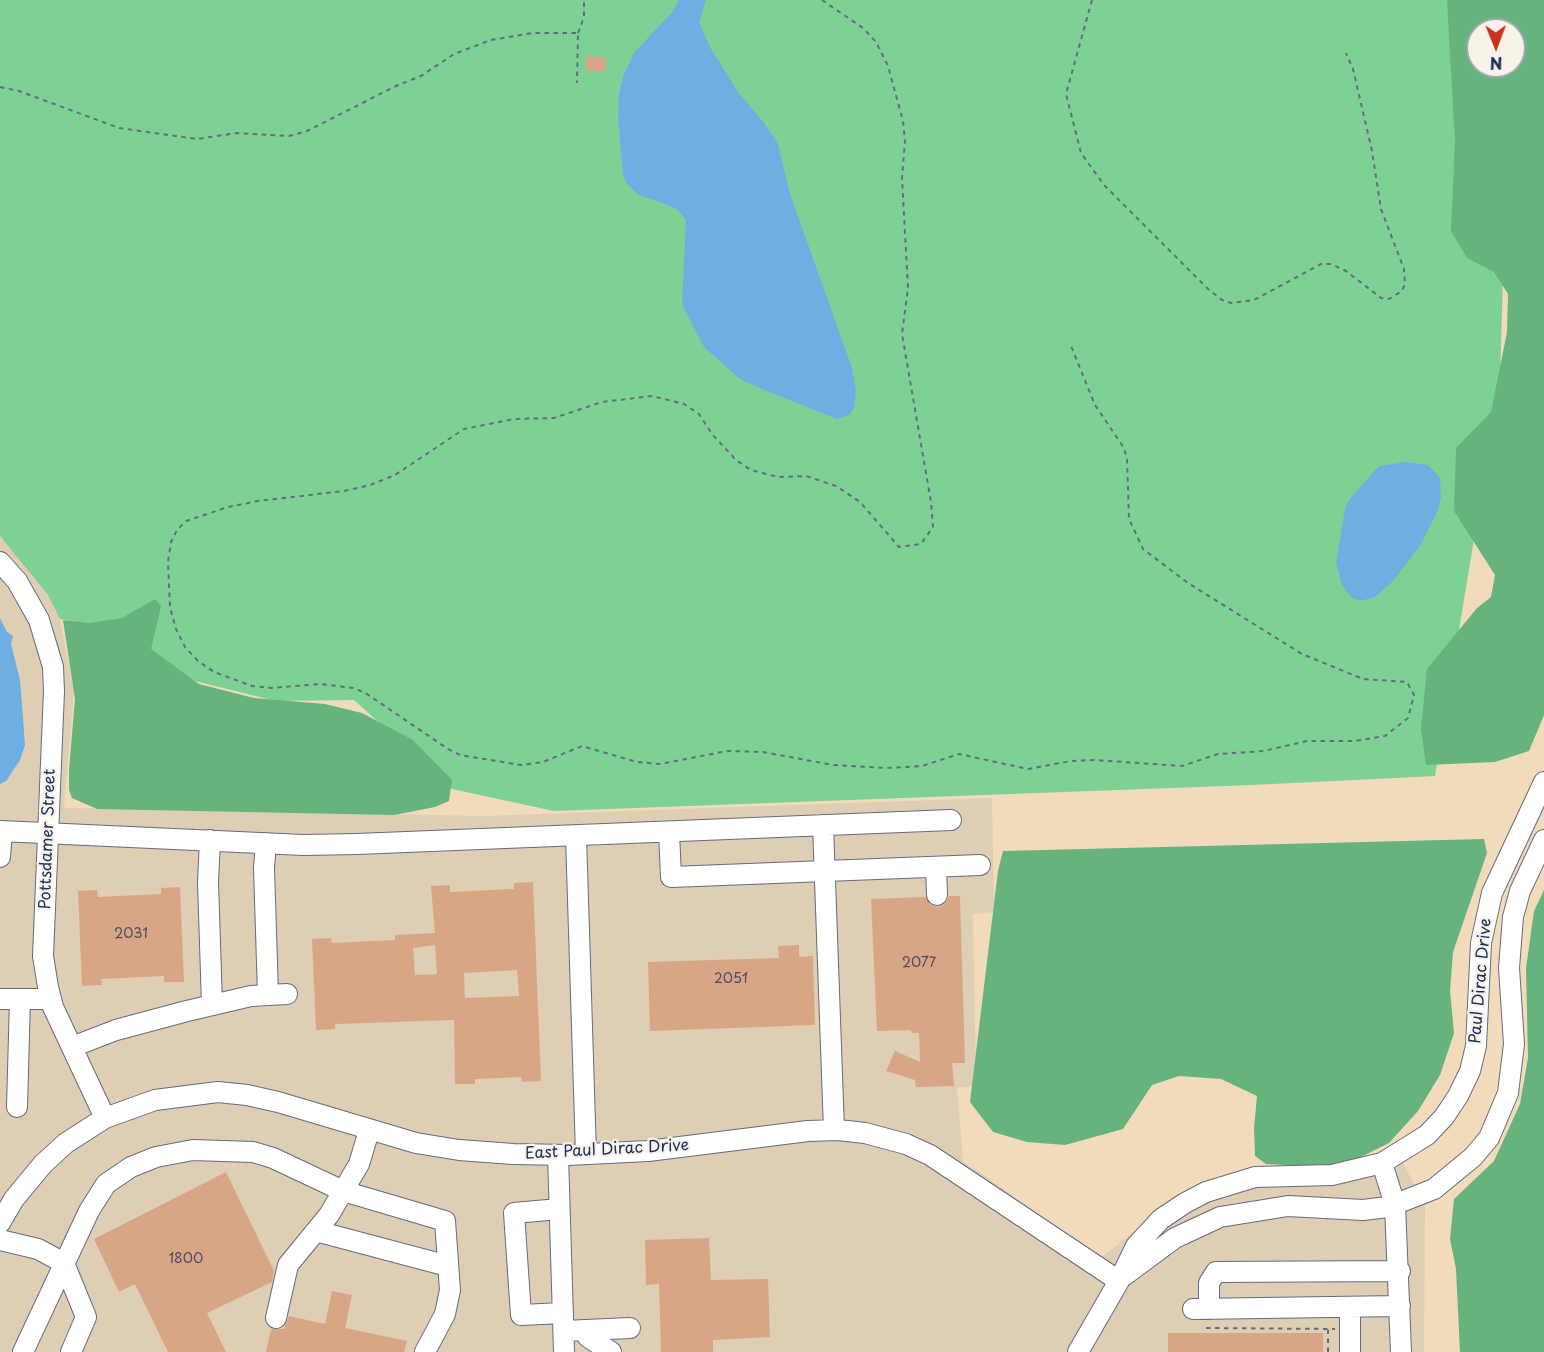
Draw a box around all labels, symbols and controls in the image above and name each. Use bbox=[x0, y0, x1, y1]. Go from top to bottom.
north arrow bbox=[1466, 18, 1526, 78]
text: N bbox=[1490, 52, 1503, 76]
street label: Pottsdamer Street bbox=[36, 768, 60, 910]
street label: Paul Dirac Drive bbox=[1466, 917, 1496, 1045]
house number: 2031 bbox=[114, 926, 148, 942]
house number: 2077 bbox=[902, 955, 936, 971]
house number: 2051 bbox=[714, 971, 748, 987]
street label: East Paul Dirac Drive bbox=[524, 1136, 690, 1164]
house number: 1800 bbox=[169, 1251, 203, 1267]

